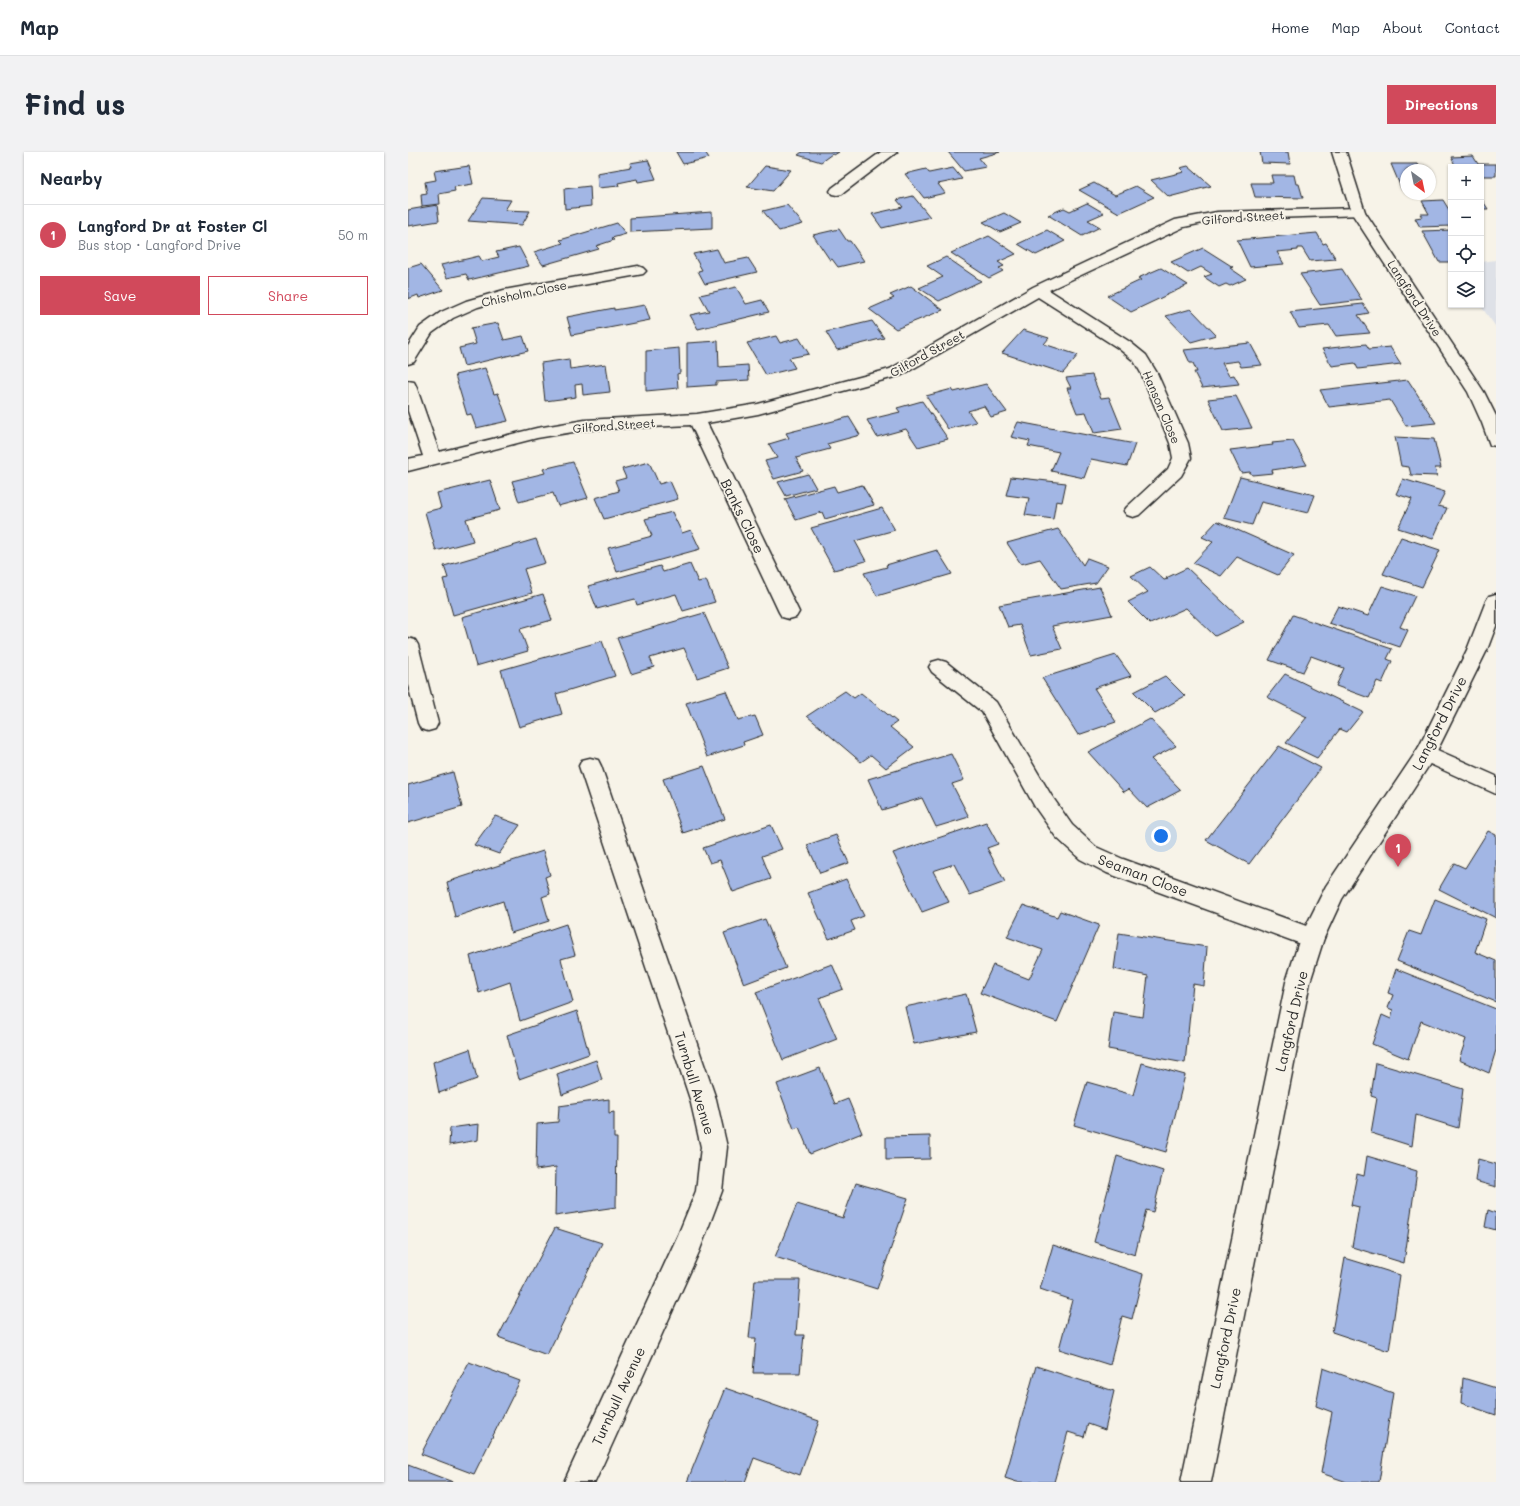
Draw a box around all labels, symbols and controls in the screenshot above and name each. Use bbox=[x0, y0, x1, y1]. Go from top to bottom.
text: Map bbox=[20, 15, 59, 40]
text: Home bbox=[1271, 18, 1309, 37]
text: Map bbox=[1331, 18, 1360, 37]
text: About bbox=[1382, 18, 1423, 37]
text: Contact bbox=[1445, 18, 1500, 37]
button: Directions bbox=[1387, 85, 1496, 124]
text: Find us bbox=[24, 86, 125, 122]
north arrow bbox=[1400, 164, 1436, 200]
map controls bbox=[1448, 164, 1484, 308]
button: + bbox=[1448, 164, 1484, 200]
text: Nearby bbox=[40, 167, 102, 189]
button: − bbox=[1448, 200, 1484, 236]
street label: Gilford Street bbox=[1201, 206, 1285, 228]
text: Langford Dr at Foster Cl bbox=[78, 216, 267, 236]
text: 1 bbox=[50, 226, 56, 243]
text: 50 m bbox=[338, 226, 368, 243]
text: Bus stop · Langford Drive bbox=[78, 236, 241, 253]
button: locate bbox=[1448, 236, 1484, 272]
street label: Langford Drive bbox=[1384, 257, 1446, 339]
button: layers bbox=[1448, 272, 1484, 308]
button: Save bbox=[40, 276, 200, 315]
button: Share bbox=[208, 276, 368, 315]
street label: Chisholm Close bbox=[480, 276, 568, 310]
street label: Gilford Street bbox=[887, 326, 967, 380]
street label: Hanson Close bbox=[1139, 368, 1185, 446]
street label: Gilford Street bbox=[572, 414, 656, 436]
street label: Banks Close bbox=[717, 475, 769, 557]
street label: Langford Drive bbox=[1407, 673, 1471, 773]
your location bbox=[1151, 826, 1171, 846]
pin: 1 bbox=[1385, 834, 1411, 867]
street label: Seaman Close bbox=[1095, 849, 1191, 901]
street label: Langford Drive bbox=[1270, 969, 1312, 1073]
street label: Turnbull Avenue bbox=[670, 1029, 720, 1137]
street label: Langford Drive bbox=[1205, 1286, 1245, 1390]
street label: Turnbull Avenue bbox=[587, 1344, 649, 1448]

